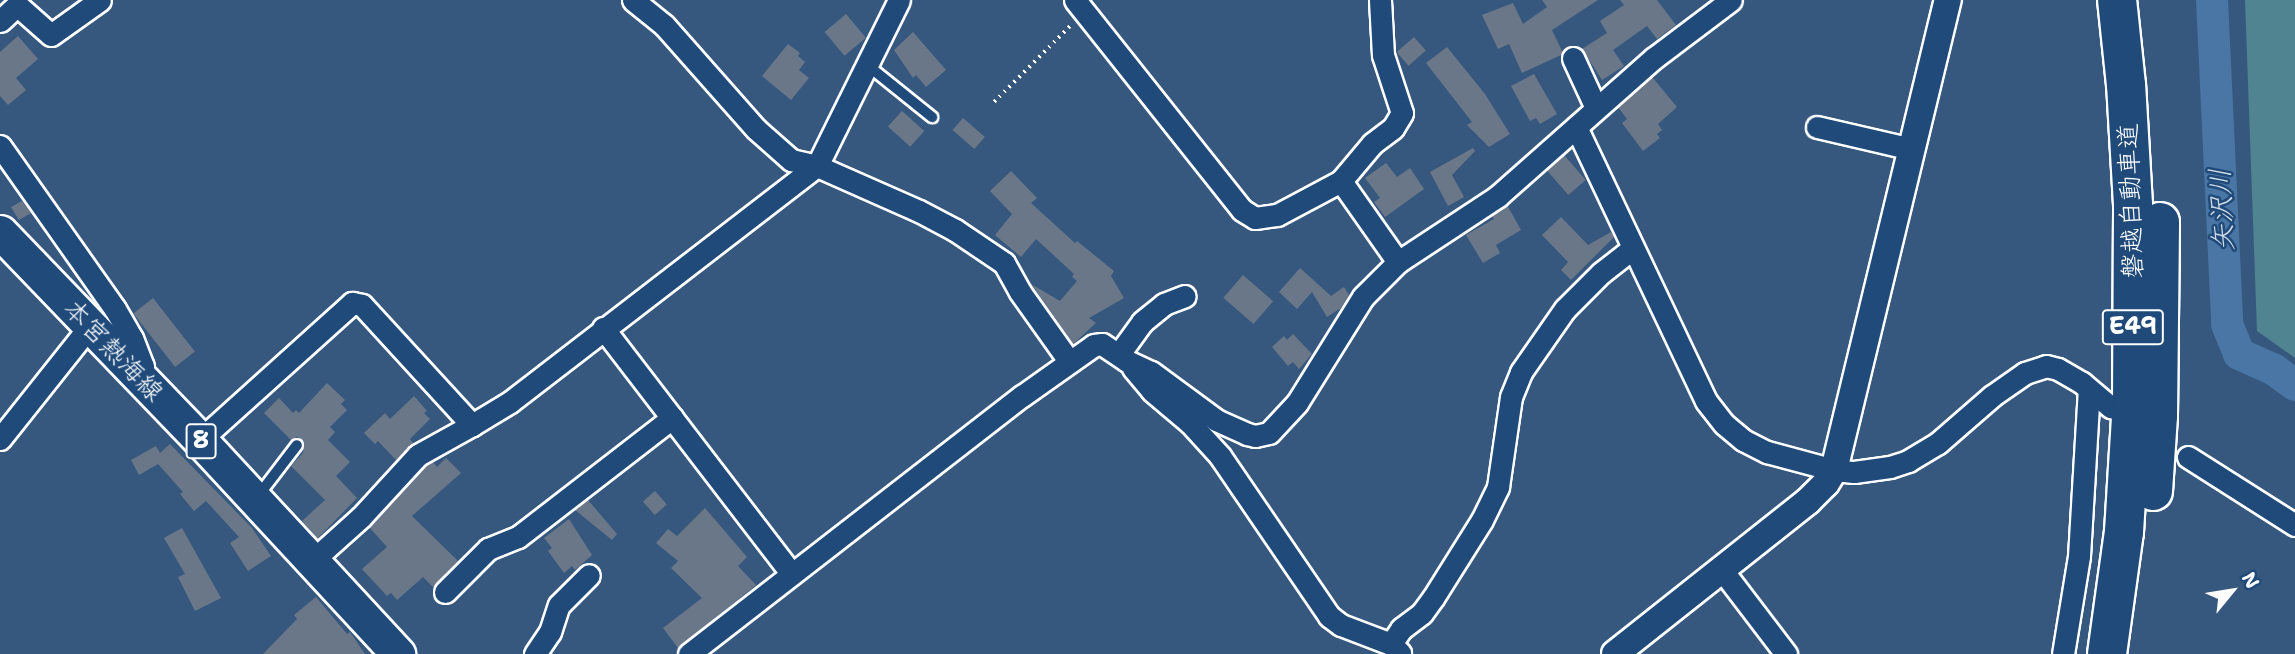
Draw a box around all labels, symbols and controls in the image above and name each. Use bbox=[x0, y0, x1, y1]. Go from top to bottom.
street label: 磐越自動車道 bbox=[2112, 123, 2148, 279]
water label: 矢沢川 bbox=[2202, 167, 2240, 253]
street label: 本宮熱海線 bbox=[58, 292, 170, 408]
road number: E49 bbox=[2102, 306, 2164, 348]
road number: 8 bbox=[185, 420, 217, 462]
north arrow bbox=[2197, 556, 2267, 626]
text: N bbox=[2236, 567, 2265, 593]

